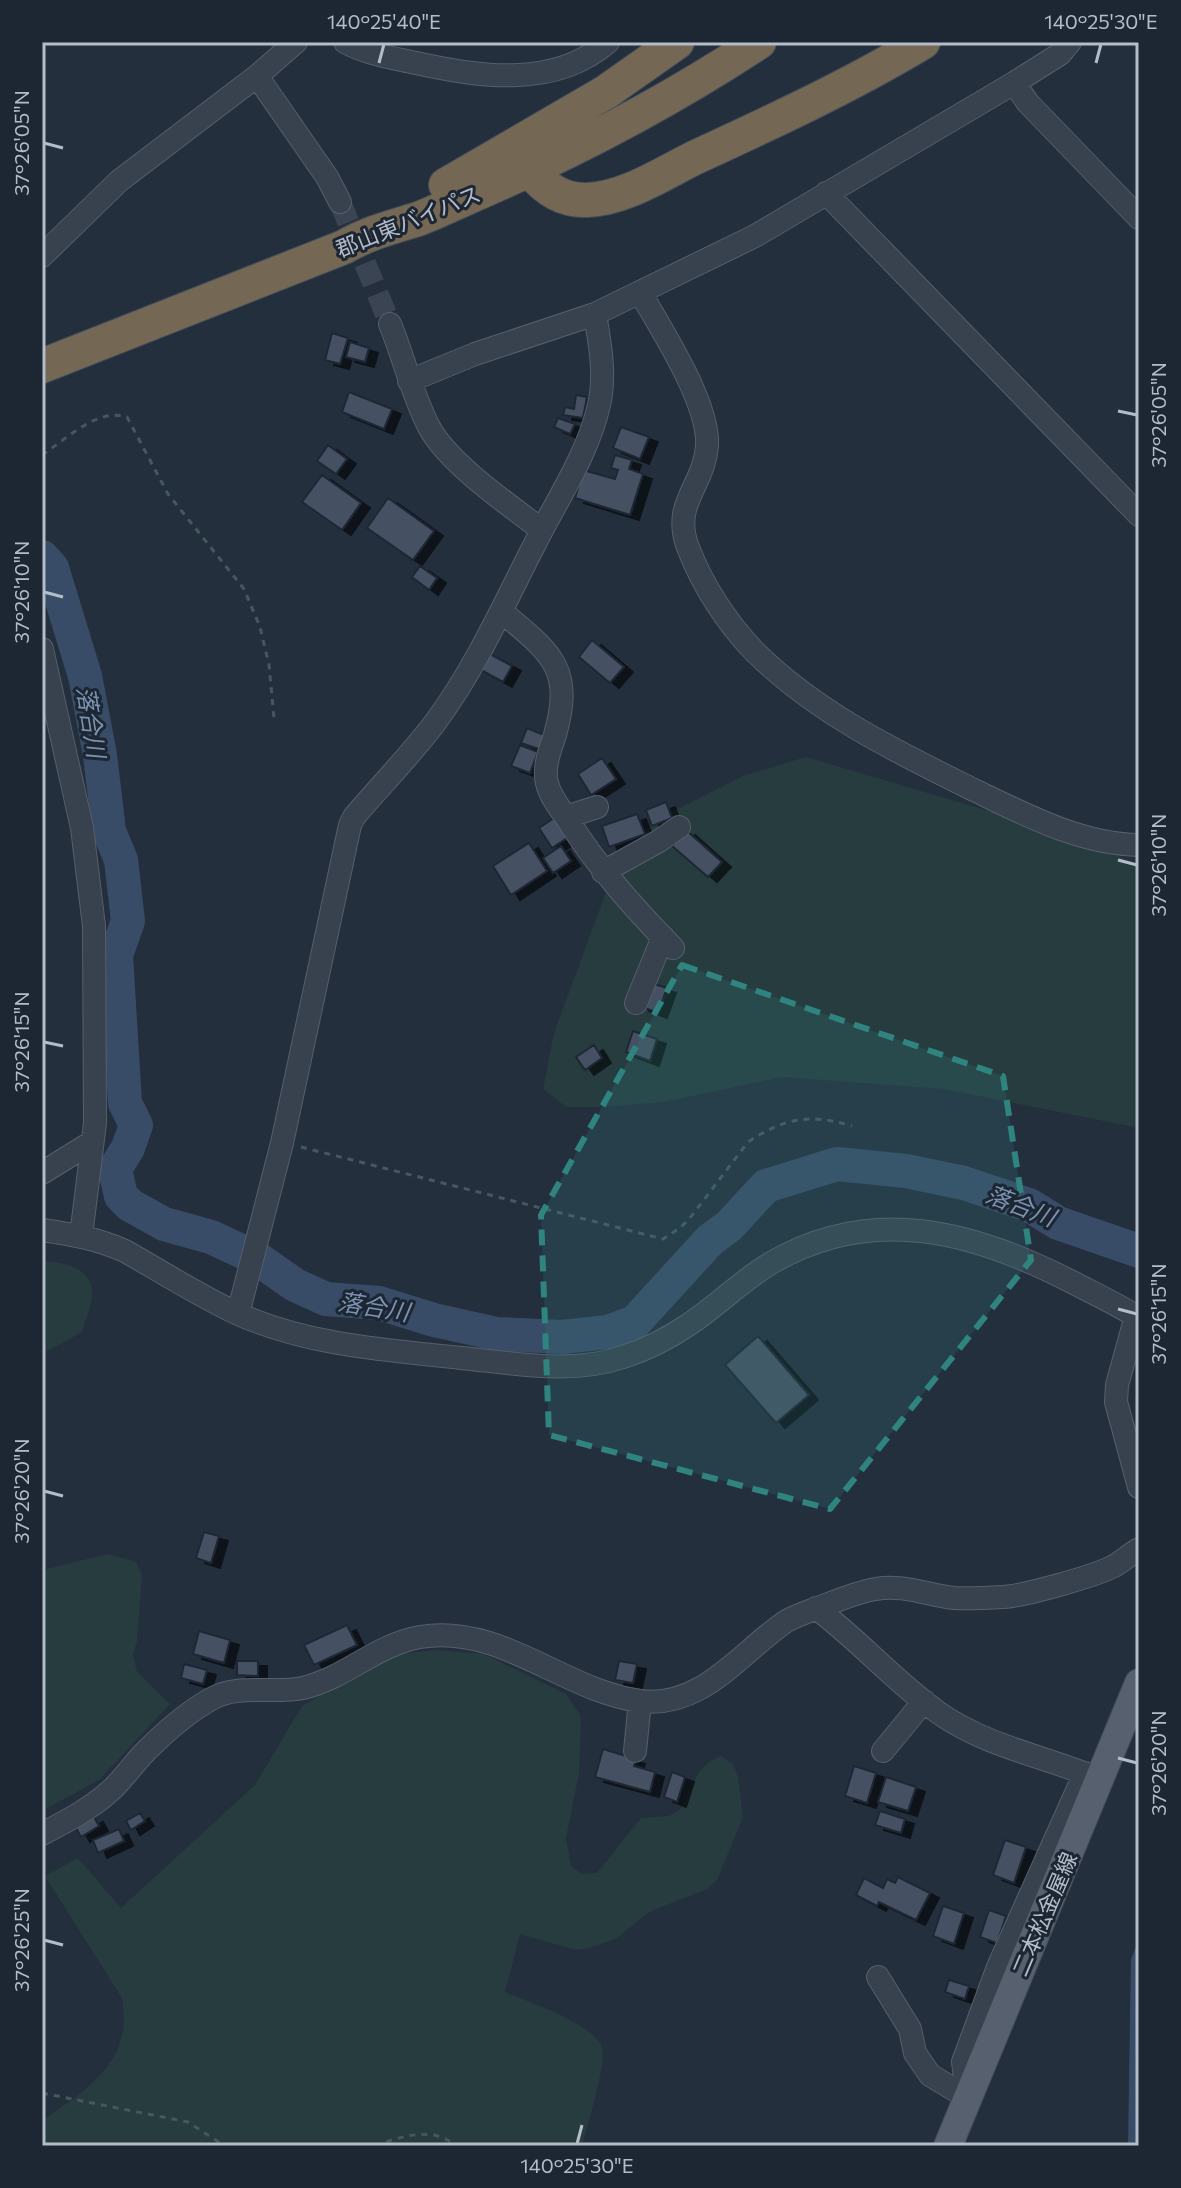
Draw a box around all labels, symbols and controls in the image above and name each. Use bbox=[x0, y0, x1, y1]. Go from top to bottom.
text: 140°25'40"E bbox=[327, 9, 441, 33]
text: 140°25'30"E bbox=[1044, 9, 1158, 33]
text: 37°26'05"N bbox=[9, 90, 33, 196]
street label: 郡山東バイパス bbox=[332, 180, 484, 262]
text: 37°26'05"N bbox=[1146, 362, 1170, 468]
text: 37°26'10"N bbox=[9, 541, 33, 643]
water label: 落合川 bbox=[72, 684, 112, 763]
text: 37°26'10"N bbox=[1146, 814, 1170, 916]
text: 37°26'15"N bbox=[9, 991, 33, 1093]
water label: 落合川 bbox=[982, 1179, 1063, 1233]
text: 37°26'15"N bbox=[1146, 1263, 1170, 1365]
water label: 落合川 bbox=[336, 1286, 415, 1326]
text: 37°26'20"N bbox=[9, 1438, 33, 1544]
text: 37°26'20"N bbox=[1146, 1710, 1170, 1816]
street label: 二本松金屋線 bbox=[1006, 1848, 1082, 1980]
text: 37°26'25"N bbox=[9, 1888, 33, 1992]
text: 140°25'30"E bbox=[520, 2153, 634, 2177]

